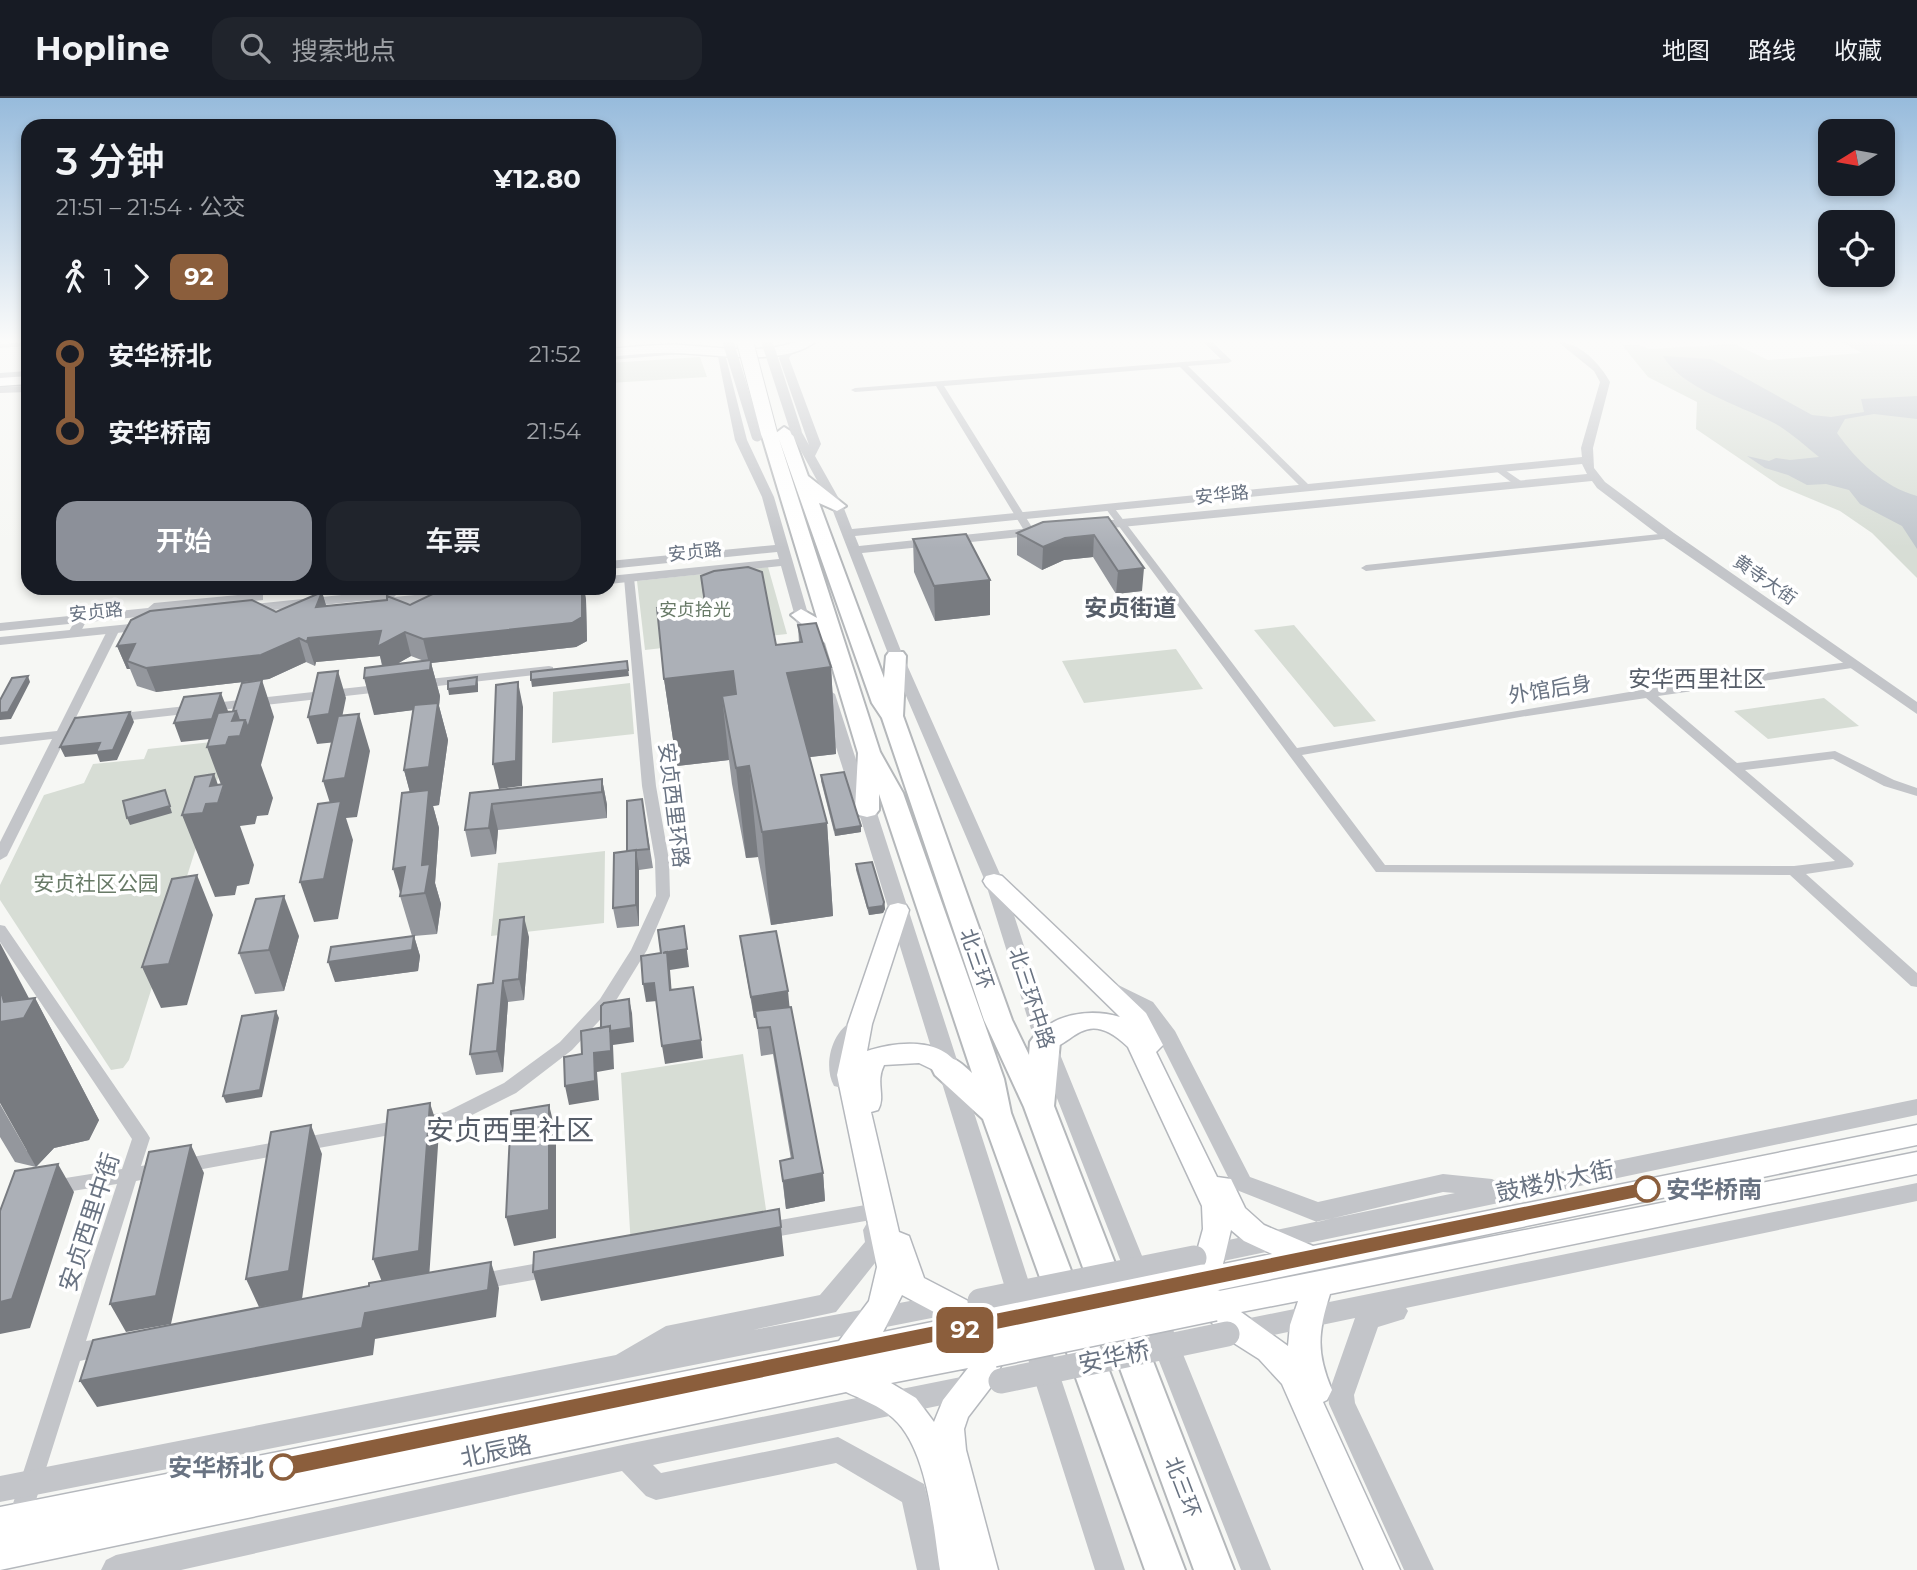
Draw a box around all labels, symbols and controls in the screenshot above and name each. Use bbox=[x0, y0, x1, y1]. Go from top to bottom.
search box bbox=[212, 17, 702, 80]
text: Hopline bbox=[35, 28, 170, 68]
icon: search bbox=[236, 29, 274, 67]
text: 搜索地点 bbox=[292, 35, 396, 67]
text: 地图 bbox=[1662, 36, 1710, 65]
text: 路线 bbox=[1748, 36, 1796, 65]
text: 收藏 bbox=[1834, 36, 1882, 65]
north arrow bbox=[1818, 119, 1895, 196]
map controls bbox=[1818, 119, 1895, 287]
text: 3 分钟 bbox=[56, 138, 165, 185]
text: ¥12.80 bbox=[493, 163, 581, 195]
text: 21:51 – 21:54 · 公交 bbox=[56, 193, 245, 221]
button: locate bbox=[1818, 210, 1895, 287]
icon: walk bbox=[56, 258, 94, 296]
icon: forward bbox=[122, 258, 160, 296]
text: 92 bbox=[184, 262, 214, 291]
text: 1 bbox=[104, 263, 112, 291]
text: 安华桥北 bbox=[108, 340, 212, 372]
text: 21:52 bbox=[529, 340, 581, 368]
text: 安华桥南 bbox=[108, 417, 212, 449]
text: 21:54 bbox=[527, 417, 581, 445]
street label: 安华路 bbox=[1194, 481, 1250, 509]
button: 开始 bbox=[56, 501, 312, 581]
button: 车票 bbox=[326, 501, 581, 581]
street label: 安贞路 bbox=[667, 538, 723, 566]
street label: 黄寺大街 bbox=[1729, 550, 1801, 610]
district label: 安贞街道 bbox=[1084, 594, 1176, 622]
street label: 安贞路 bbox=[68, 598, 124, 626]
park label: 安贞拾光 bbox=[659, 599, 731, 621]
district label: 安华西里社区 bbox=[1628, 665, 1766, 693]
street label: 外馆后身 bbox=[1507, 670, 1593, 708]
street label: 安贞西里环路 bbox=[654, 741, 694, 869]
park label: 安贞社区公园 bbox=[33, 871, 159, 896]
street label: 北三环 bbox=[955, 925, 999, 993]
street label: 北三环中路 bbox=[1004, 944, 1060, 1052]
district label: 安贞西里社区 bbox=[426, 1113, 594, 1147]
street label: 安贞西里中街 bbox=[53, 1149, 125, 1295]
street label: 鼓楼外大街 bbox=[1493, 1154, 1617, 1208]
place label: 安华桥南 bbox=[1666, 1175, 1762, 1204]
marker: 安华桥南 bbox=[1634, 1176, 1660, 1202]
line badge: 92 bbox=[934, 1307, 996, 1353]
text: 92 bbox=[950, 1315, 980, 1344]
street label: 安华桥 bbox=[1076, 1335, 1152, 1379]
street label: 北辰路 bbox=[458, 1429, 534, 1473]
place label: 安华桥北 bbox=[168, 1453, 264, 1482]
street label: 北三环 bbox=[1160, 1453, 1206, 1521]
marker: 安华桥北 bbox=[270, 1454, 296, 1480]

